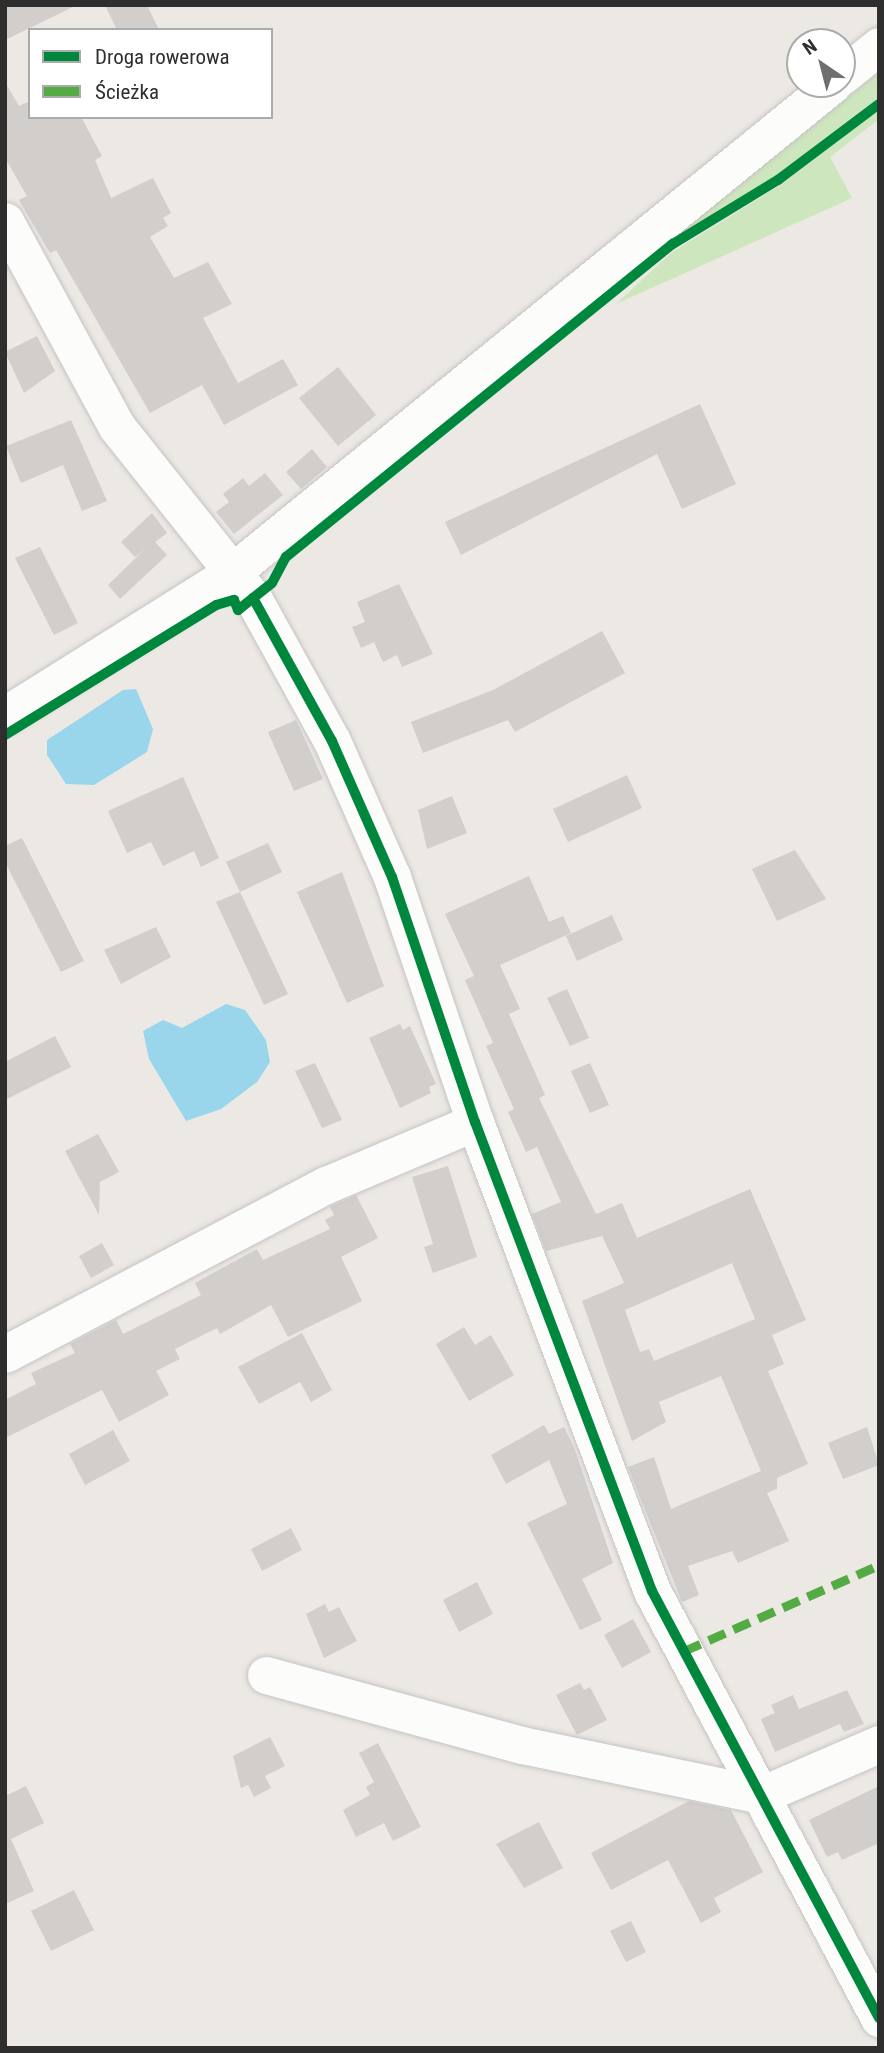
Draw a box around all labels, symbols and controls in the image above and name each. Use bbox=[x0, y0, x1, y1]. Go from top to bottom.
legend bbox=[28, 28, 273, 119]
north arrow bbox=[786, 28, 856, 98]
text: N bbox=[798, 34, 821, 60]
text: Droga rowerowa bbox=[95, 45, 230, 69]
text: Ścieżka bbox=[95, 80, 159, 104]

